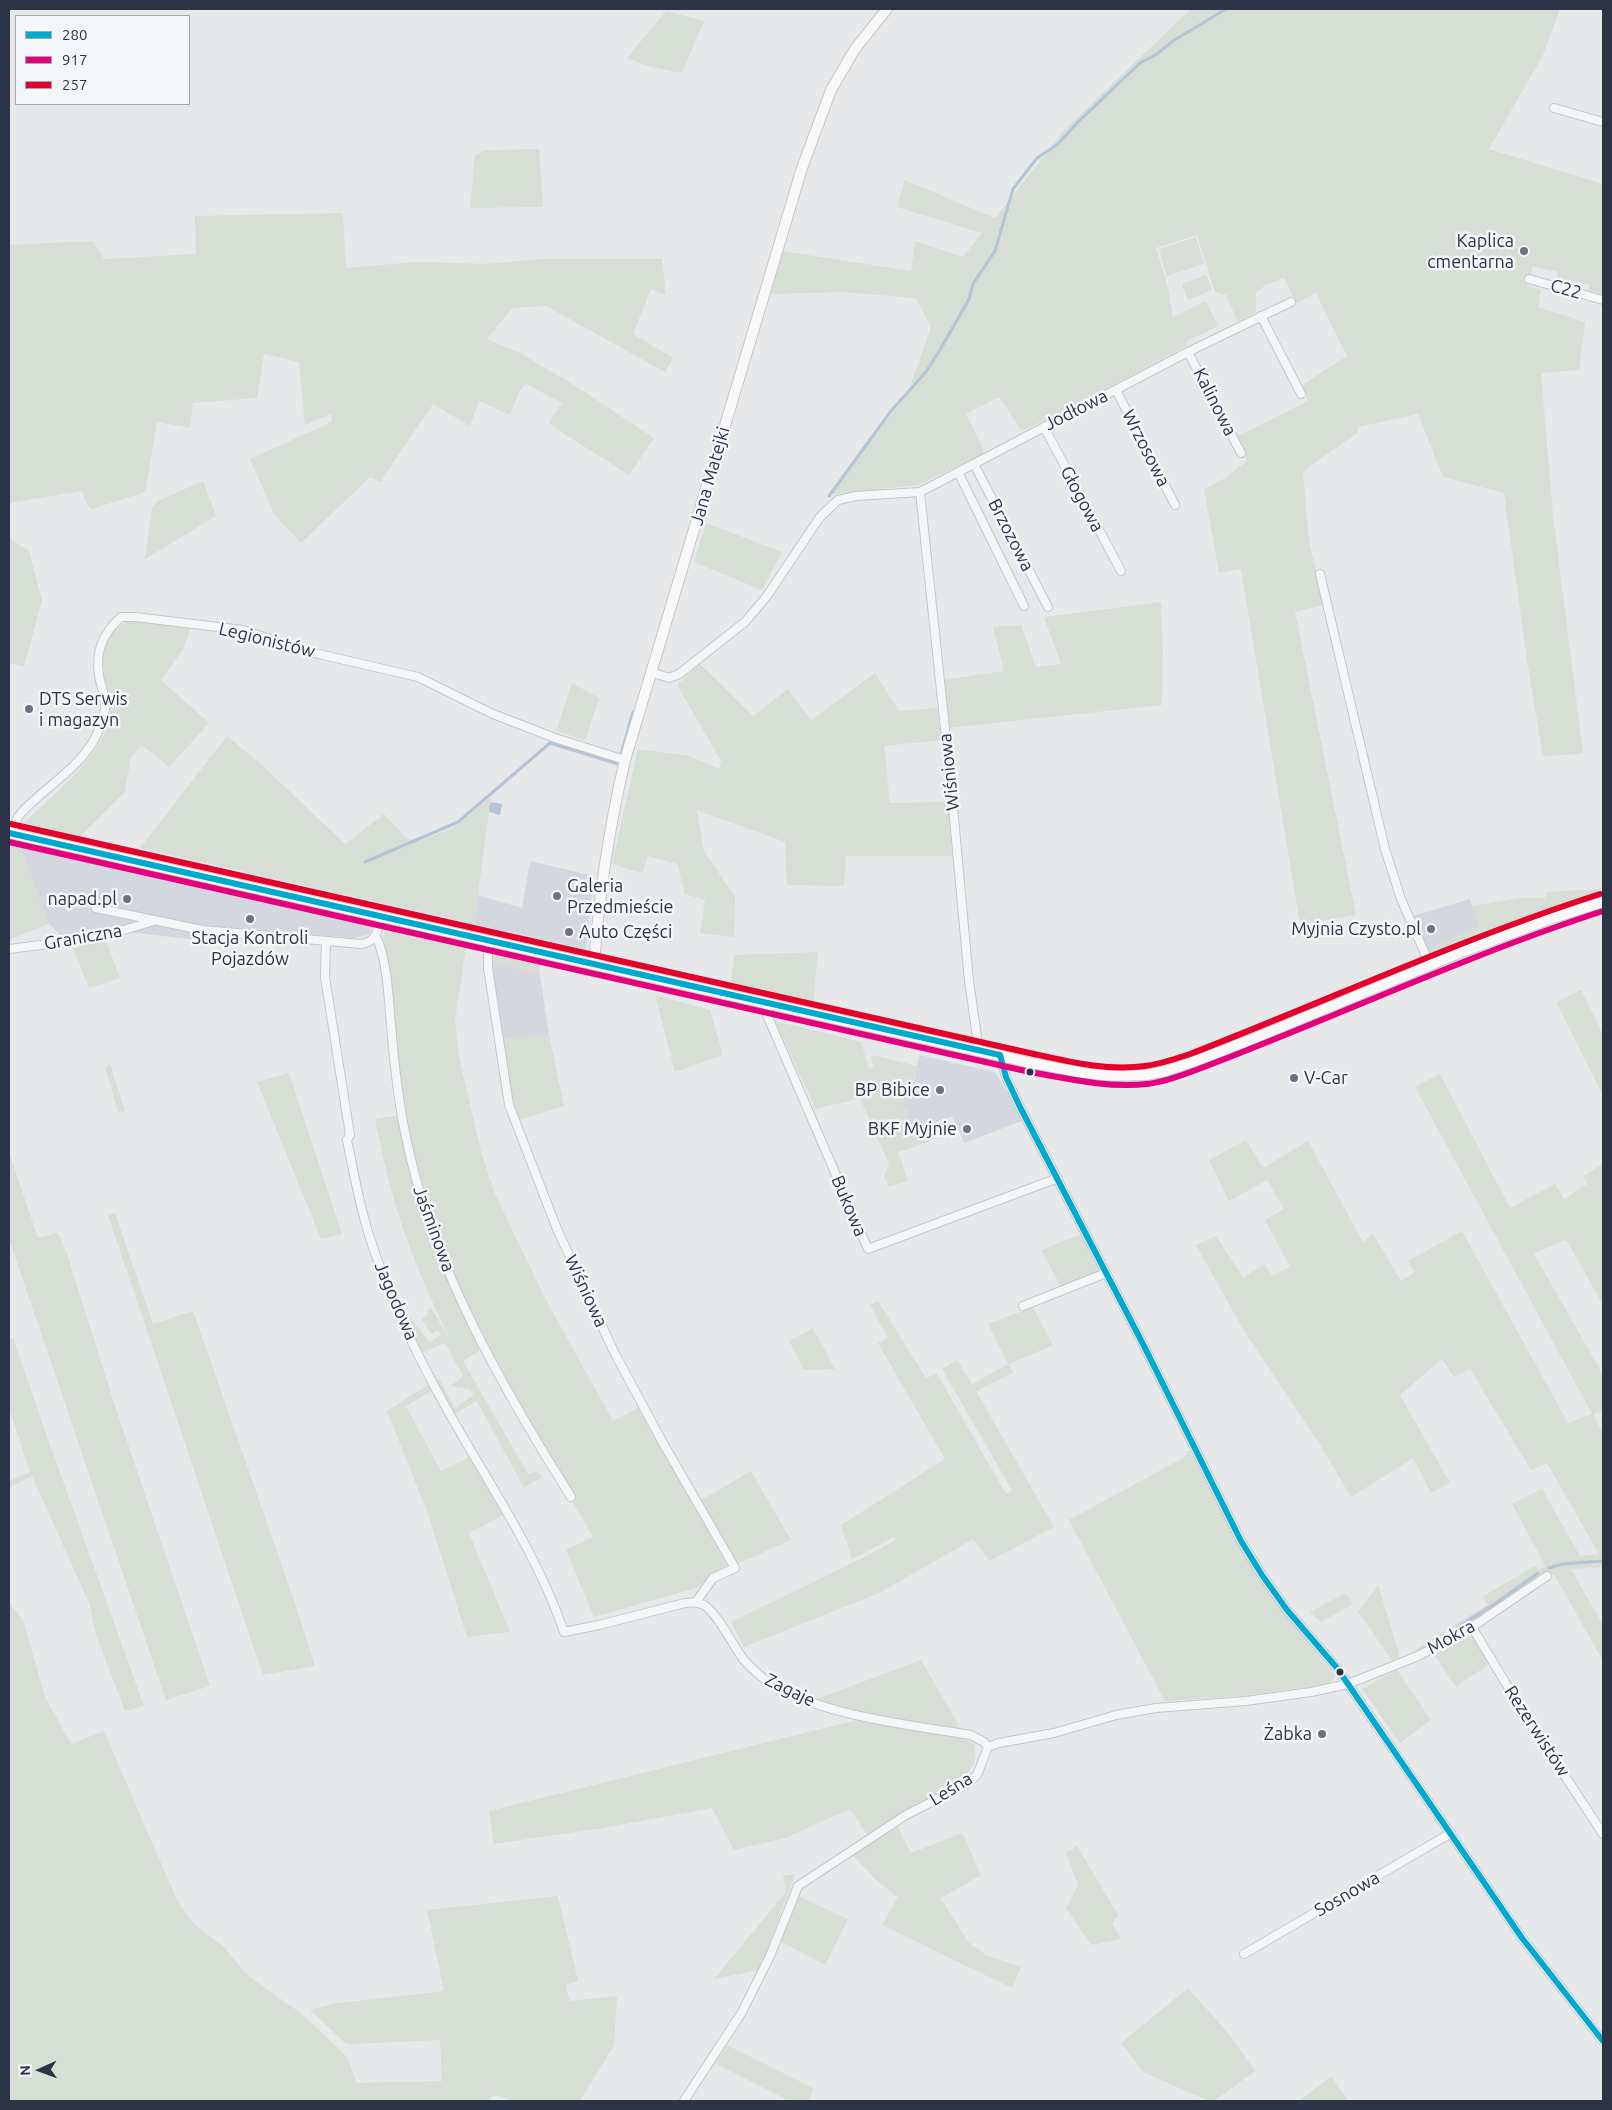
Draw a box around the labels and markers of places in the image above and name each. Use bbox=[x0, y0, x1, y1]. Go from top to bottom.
place label: Kaplica cmentarna bbox=[1427, 230, 1514, 272]
marker: Kaplica cmentarna bbox=[1518, 245, 1530, 257]
place label: DTS Serwis i magazyn bbox=[39, 688, 128, 731]
marker: DTS Serwis i magazyn bbox=[23, 703, 35, 715]
place label: Galeria Przedmieście bbox=[567, 875, 674, 918]
place label: napad.pl bbox=[47, 888, 117, 910]
marker: Galeria Przedmieście bbox=[551, 890, 563, 902]
marker: napad.pl bbox=[121, 893, 133, 905]
marker: Stacja Kontroli Pojazdów bbox=[244, 913, 256, 925]
place label: Myjnia Czysto.pl bbox=[1291, 918, 1421, 940]
place label: Auto Części bbox=[579, 921, 672, 943]
marker: Myjnia Czysto.pl bbox=[1425, 923, 1437, 935]
marker: Auto Części bbox=[563, 926, 575, 938]
place label: Stacja Kontroli Pojazdów bbox=[192, 927, 308, 970]
unlabelled marker bbox=[1025, 1067, 1035, 1077]
place label: V-Car bbox=[1304, 1067, 1348, 1089]
marker: V-Car bbox=[1288, 1072, 1300, 1084]
place label: BP Bibice bbox=[855, 1079, 930, 1101]
marker: BP Bibice bbox=[934, 1084, 946, 1096]
place label: BKF Myjnie bbox=[868, 1118, 957, 1140]
marker: BKF Myjnie bbox=[961, 1123, 973, 1135]
unlabelled marker bbox=[1335, 1667, 1345, 1677]
place label: Żabka bbox=[1264, 1723, 1312, 1745]
marker: Żabka bbox=[1316, 1728, 1328, 1740]

